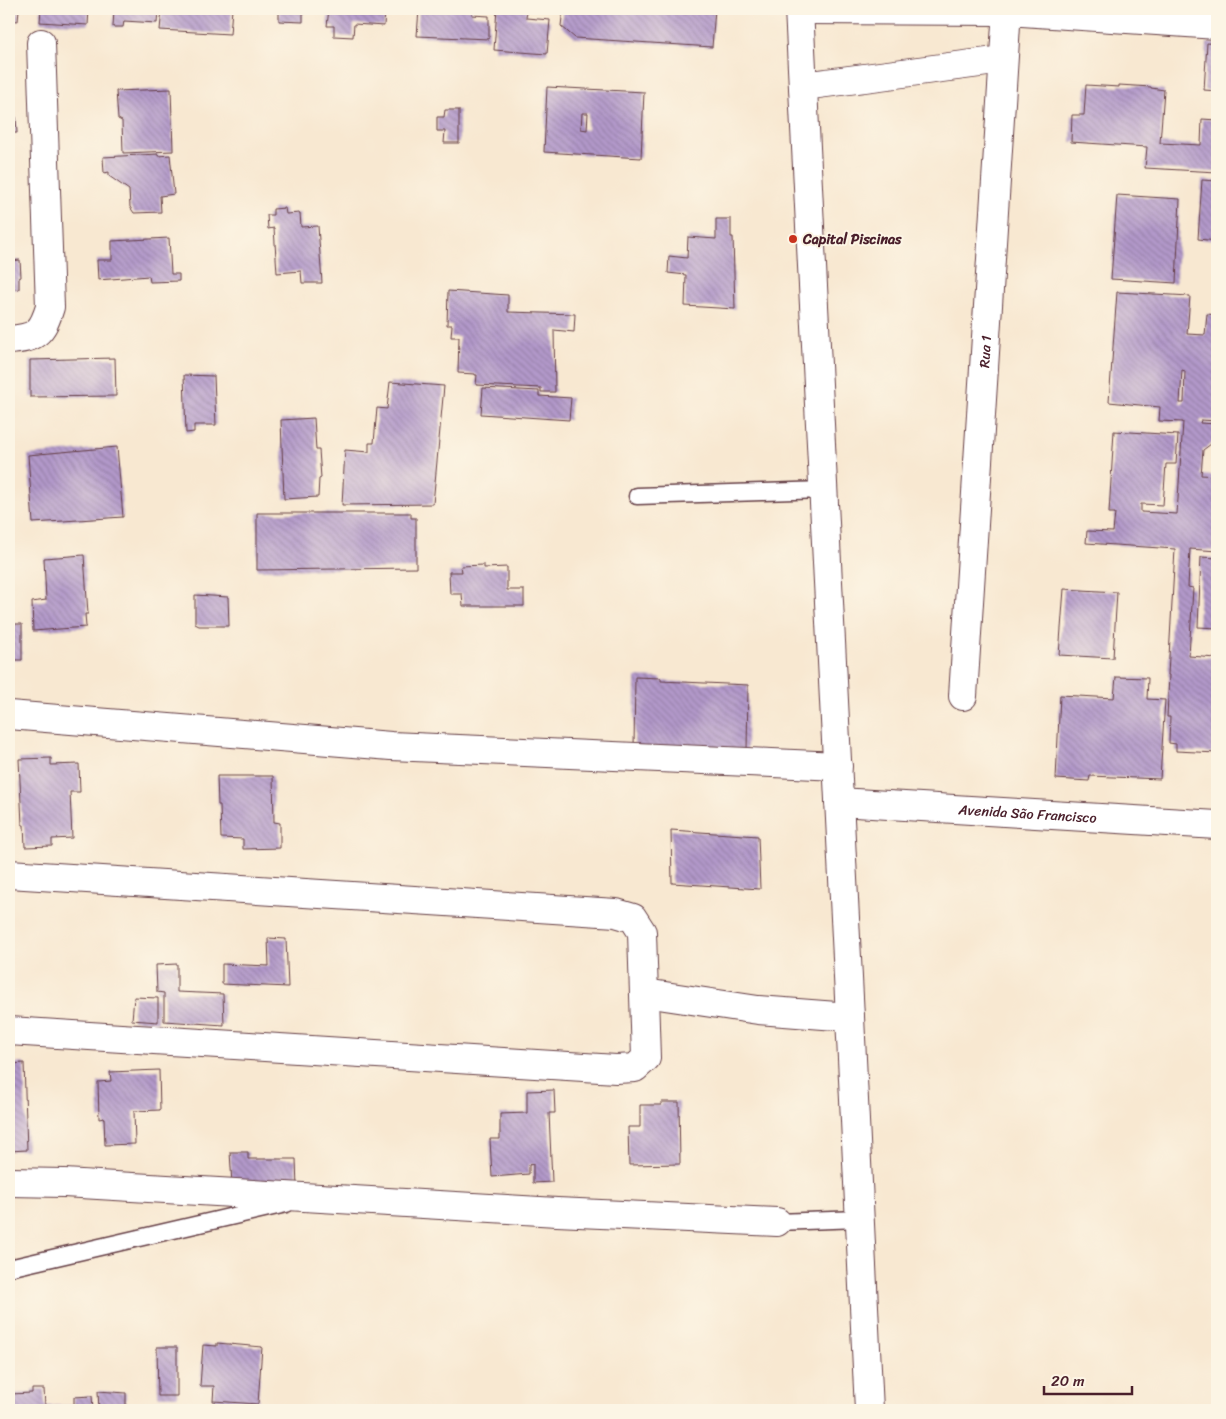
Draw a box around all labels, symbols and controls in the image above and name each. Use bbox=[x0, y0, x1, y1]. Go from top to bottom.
place label: Capital Piscinas bbox=[802, 227, 902, 252]
marker: Capital Piscinas bbox=[787, 233, 799, 245]
street label: Rua 1 bbox=[972, 335, 999, 369]
street label: Avenida São Francisco bbox=[957, 797, 1097, 830]
scale bar bbox=[1044, 1364, 1131, 1396]
text: 20 m bbox=[1051, 1368, 1085, 1394]

